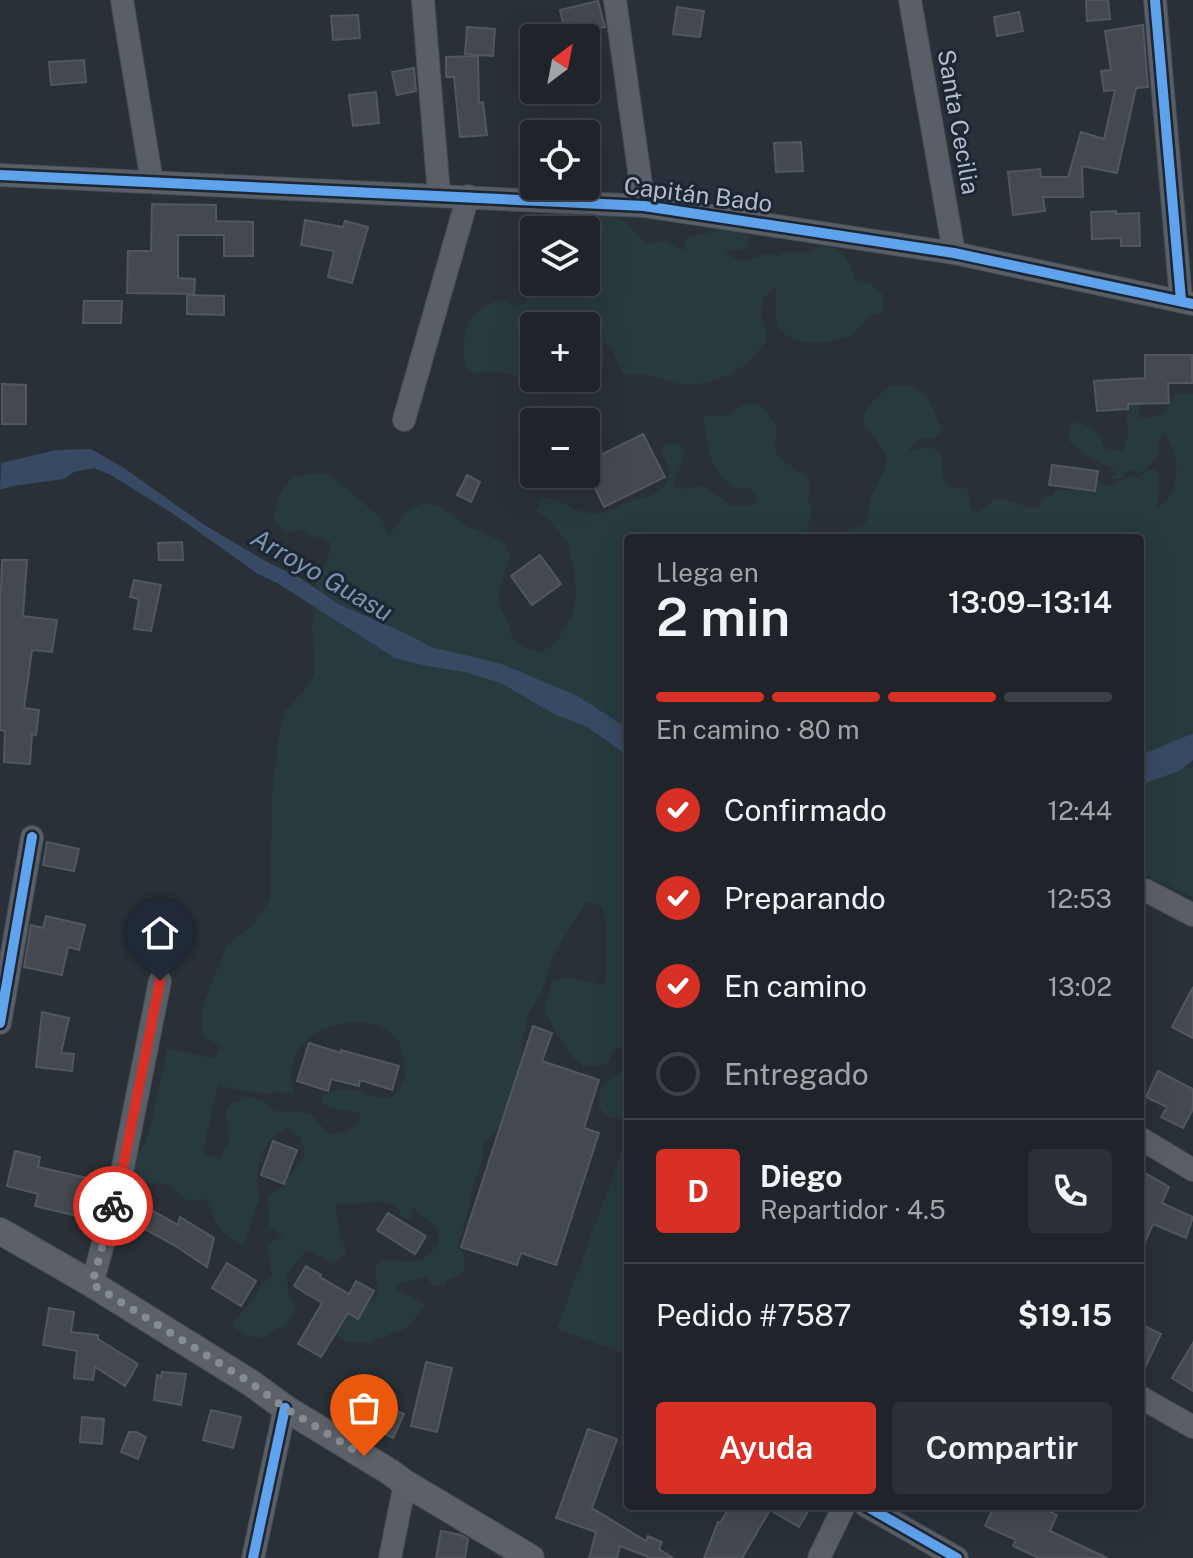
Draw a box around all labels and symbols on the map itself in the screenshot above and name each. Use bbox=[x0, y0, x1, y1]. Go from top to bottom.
north arrow bbox=[520, 24, 600, 104]
street label: Santa Cecilia bbox=[932, 47, 985, 196]
street label: Capitán Bado bbox=[622, 171, 774, 217]
water label: Arroyo Guasu bbox=[246, 522, 399, 628]
pin bbox=[126, 899, 194, 981]
courier bbox=[73, 1166, 153, 1246]
pin bbox=[330, 1374, 398, 1456]

